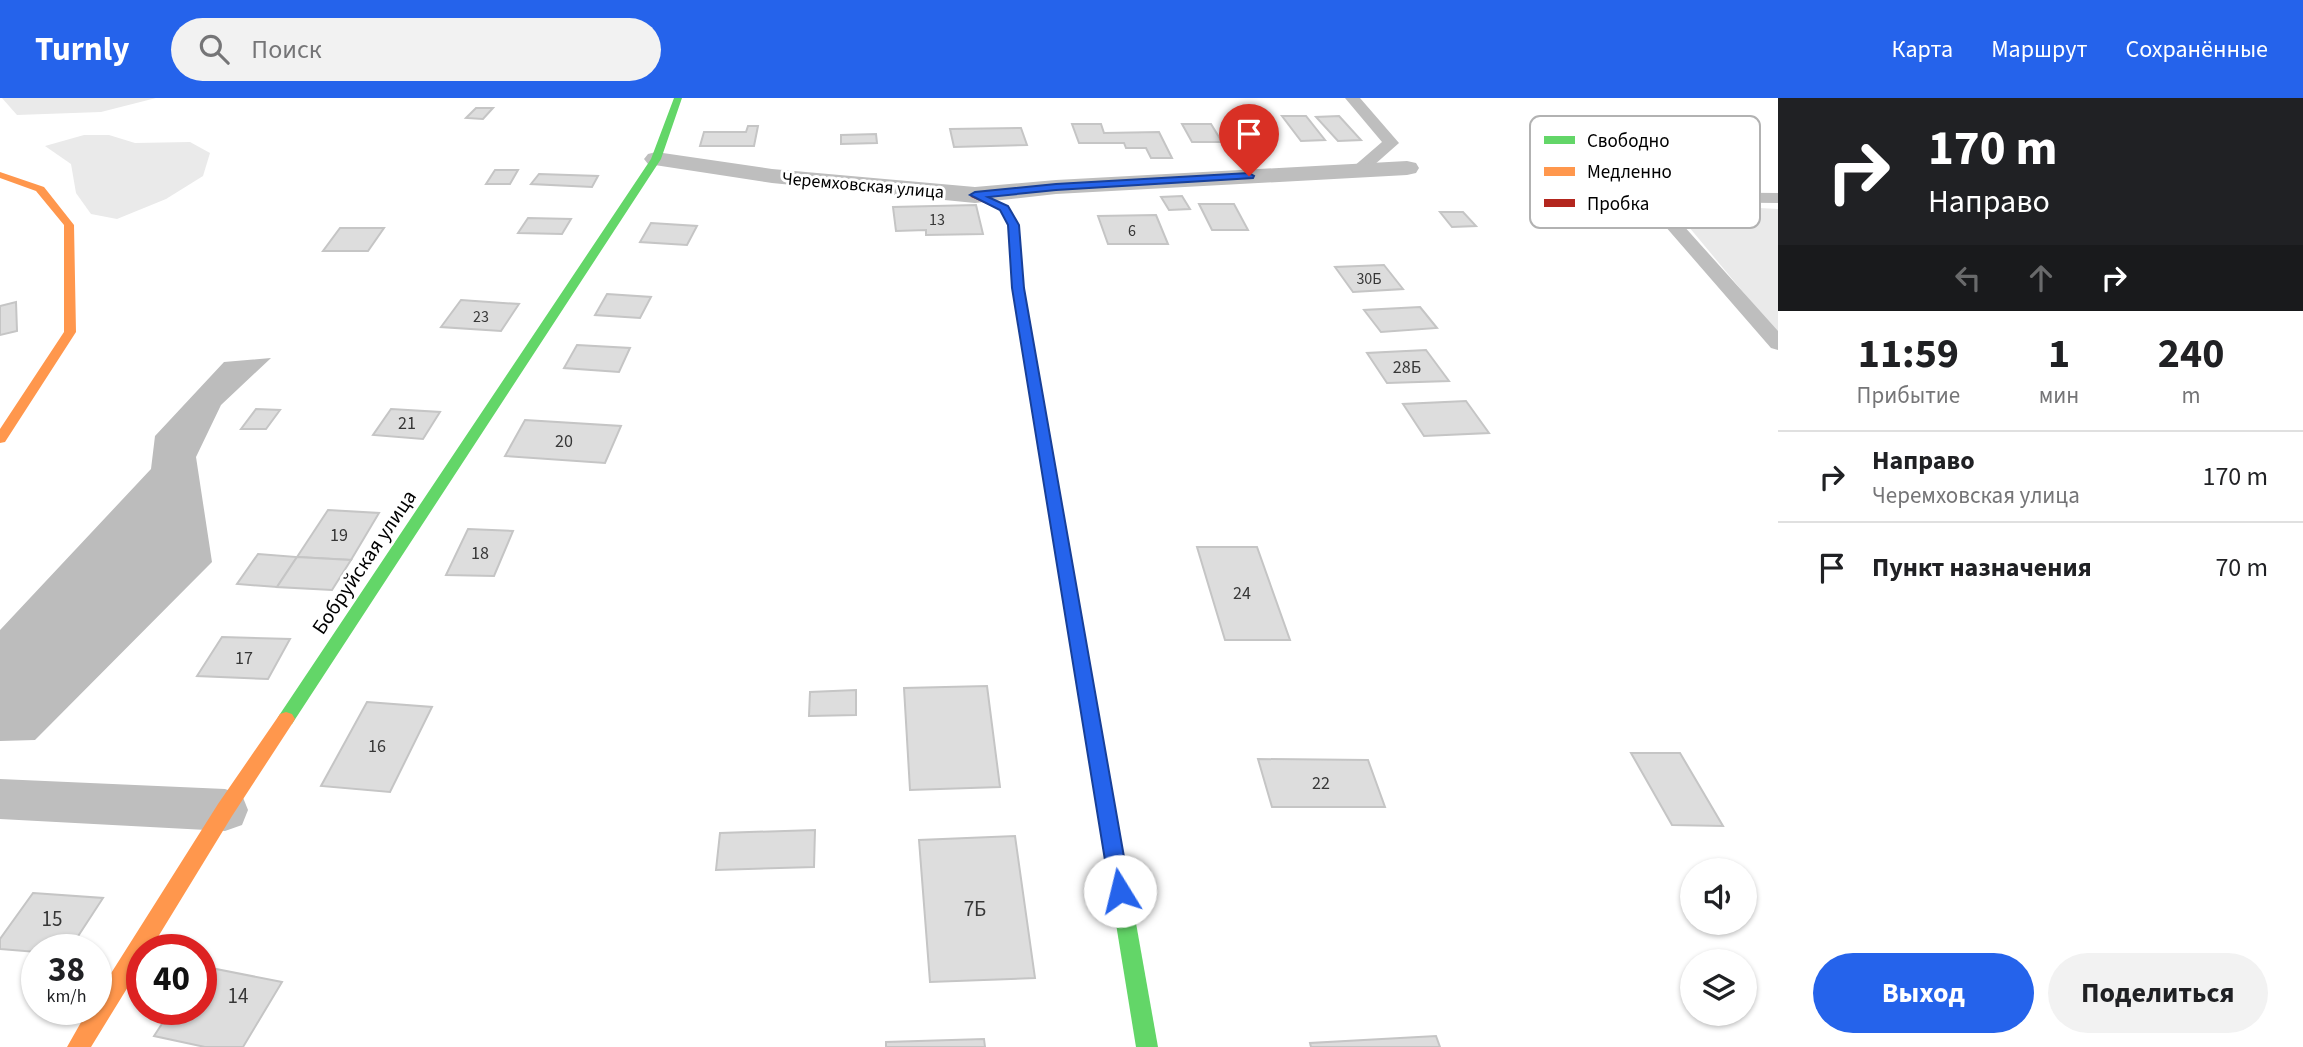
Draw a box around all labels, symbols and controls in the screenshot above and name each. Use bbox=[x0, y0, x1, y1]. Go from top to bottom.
search box bbox=[171, 18, 661, 81]
text: Turnly bbox=[35, 26, 129, 73]
icon: search bbox=[195, 30, 233, 68]
text: Поиск bbox=[251, 31, 322, 68]
text: Карта bbox=[1892, 32, 1953, 67]
text: Маршрут bbox=[1991, 32, 2087, 67]
text: Сохранённые bbox=[2125, 32, 2268, 67]
pin bbox=[1219, 104, 1279, 176]
text: 170 m bbox=[1928, 114, 2057, 184]
icon: arrive bbox=[1230, 115, 1268, 153]
legend bbox=[1530, 116, 1760, 228]
icon: right bbox=[1813, 126, 1904, 217]
text: Свободно bbox=[1587, 128, 1670, 155]
text: Медленно bbox=[1587, 159, 1672, 186]
street label: Черемховская улица bbox=[781, 166, 945, 205]
text: Направо bbox=[1928, 179, 2050, 225]
text: Пробка bbox=[1587, 191, 1649, 218]
house number: 13 bbox=[929, 209, 945, 231]
house number: 6 bbox=[1128, 220, 1136, 242]
icon: left bbox=[1949, 259, 1987, 297]
icon: ahead bbox=[2022, 259, 2060, 297]
icon: right bbox=[2095, 259, 2133, 297]
house number: 30Б bbox=[1356, 268, 1382, 290]
house number: 23 bbox=[473, 306, 489, 328]
text: 11:59 bbox=[1858, 324, 1959, 384]
text: 1 bbox=[2048, 324, 2070, 384]
text: 240 bbox=[2158, 324, 2224, 384]
house number: 28Б bbox=[1393, 355, 1421, 380]
text: Прибытие bbox=[1857, 379, 1960, 412]
text: мин bbox=[2039, 379, 2079, 412]
text: m bbox=[2182, 379, 2201, 412]
house number: 21 bbox=[398, 411, 416, 436]
house number: 20 bbox=[555, 429, 573, 454]
text: Направо bbox=[1872, 442, 1975, 479]
icon: right bbox=[1813, 458, 1851, 496]
text: 170 m bbox=[2202, 458, 2268, 495]
text: Черемховская улица bbox=[1872, 479, 2080, 512]
street label: Бобруйская улица bbox=[304, 484, 424, 640]
house number: 19 bbox=[330, 523, 348, 548]
house number: 18 bbox=[471, 541, 489, 566]
icon: arrive bbox=[1813, 549, 1851, 587]
text: Пункт назначения bbox=[1872, 549, 2092, 586]
text: 70 m bbox=[2215, 549, 2268, 586]
house number: 24 bbox=[1233, 581, 1251, 606]
house number: 17 bbox=[235, 646, 253, 671]
house number: 16 bbox=[368, 734, 386, 759]
house number: 22 bbox=[1312, 771, 1330, 796]
position arrow bbox=[1083, 854, 1157, 928]
map controls bbox=[1680, 858, 1757, 1026]
button: sound bbox=[1680, 858, 1757, 935]
house number: 7Б bbox=[964, 894, 986, 924]
house number: 15 bbox=[42, 904, 62, 934]
speed limit sign: 40 bbox=[126, 934, 217, 1025]
text: 38 bbox=[48, 945, 85, 995]
button: layers bbox=[1680, 949, 1757, 1026]
button: Выход bbox=[1813, 953, 2034, 1033]
button: Поделиться bbox=[2048, 953, 2268, 1033]
house number: 14 bbox=[228, 981, 248, 1011]
text: km/h bbox=[47, 984, 86, 1009]

